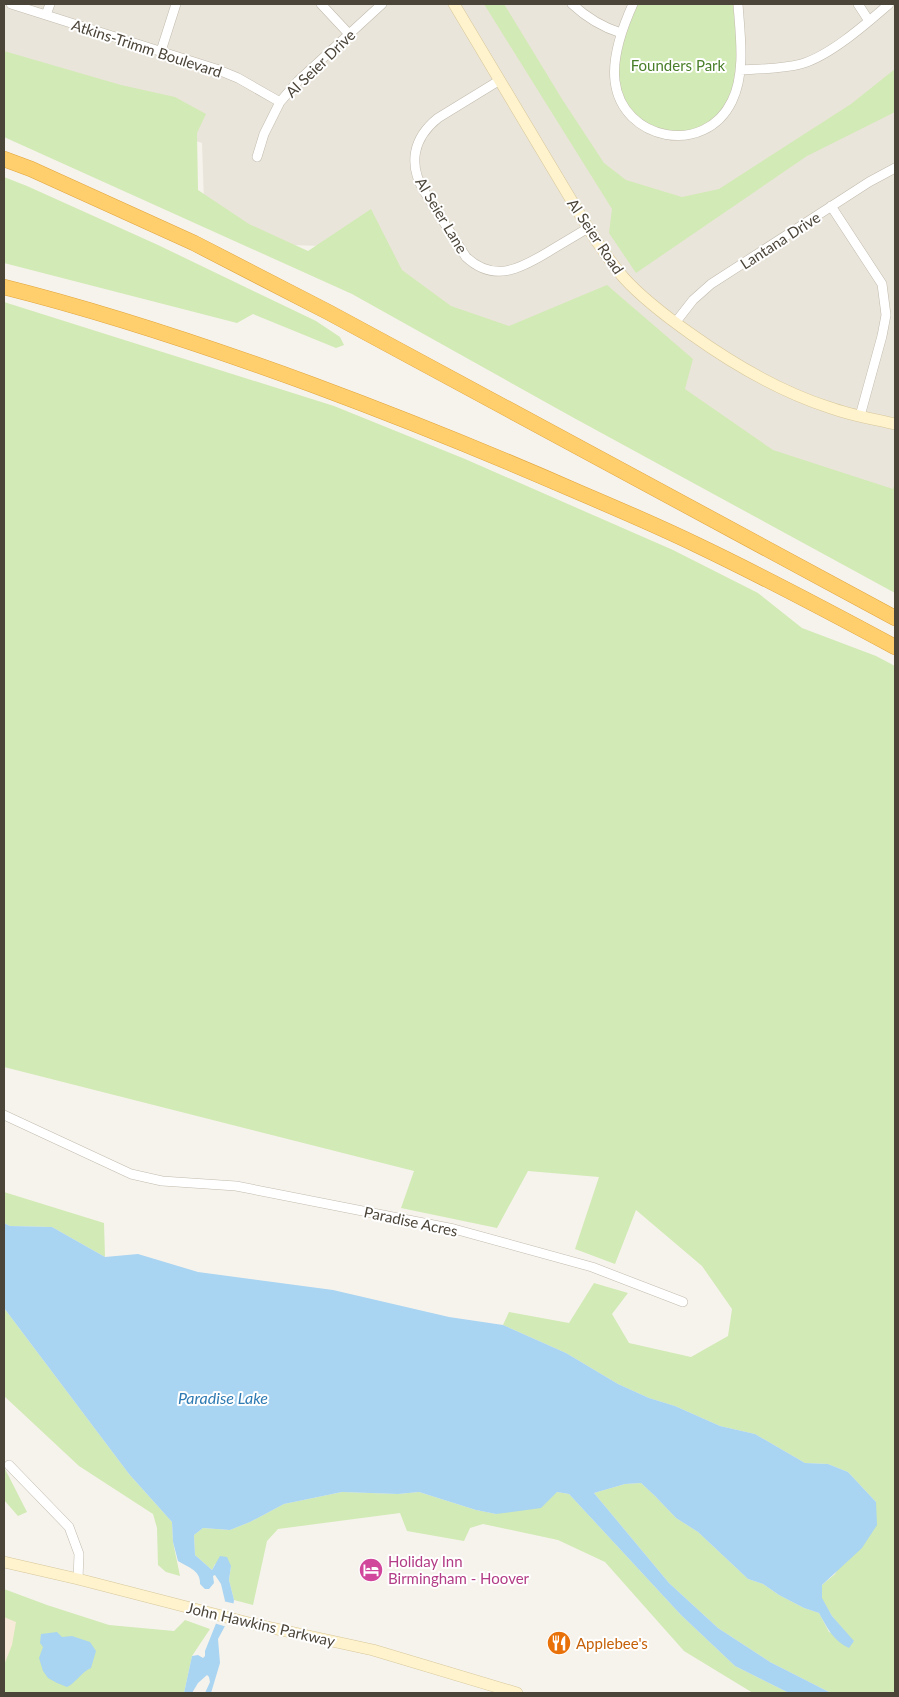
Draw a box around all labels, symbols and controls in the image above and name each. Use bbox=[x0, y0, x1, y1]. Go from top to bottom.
street label: Atkins-Trimm Boulevard bbox=[70, 15, 224, 81]
street label: Al Seier Drive bbox=[281, 25, 359, 101]
park label: Founders Park bbox=[631, 56, 726, 74]
street label: Al Seier Lane bbox=[412, 174, 472, 256]
street label: Al Seier Road bbox=[564, 195, 628, 277]
street label: Lantana Drive bbox=[737, 207, 823, 273]
street label: Paradise Acres bbox=[362, 1202, 460, 1240]
water label: Paradise Lake bbox=[178, 1388, 268, 1407]
place label: Holiday Inn Birmingham - Hoover bbox=[388, 1552, 530, 1587]
hotel icon: Holiday Inn Birmingham - Hoover bbox=[358, 1557, 384, 1583]
street label: John Hawkins Parkway bbox=[185, 1598, 337, 1650]
restaurant icon: Applebee's bbox=[546, 1630, 572, 1656]
place label: Applebee's bbox=[576, 1634, 648, 1652]

